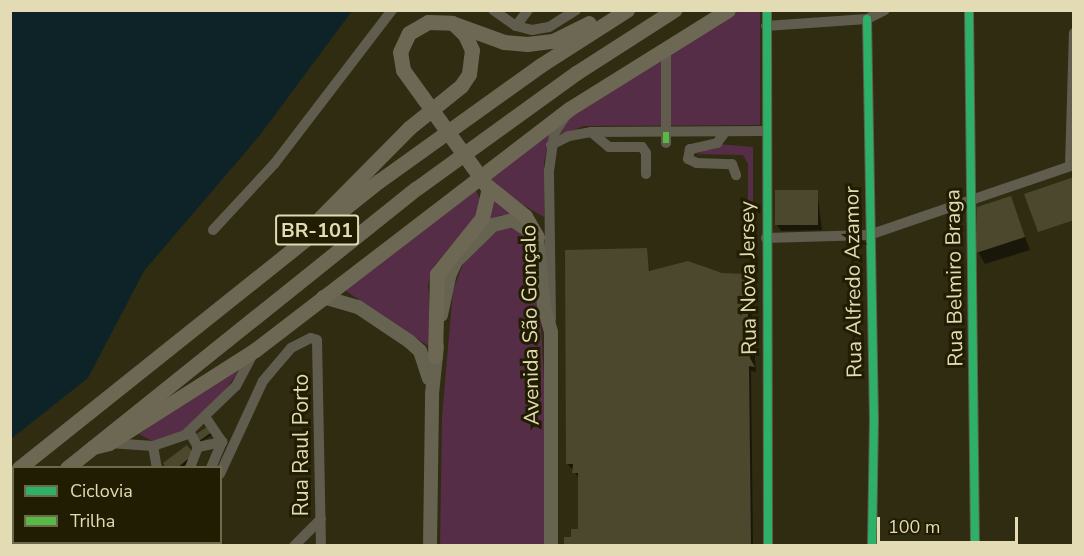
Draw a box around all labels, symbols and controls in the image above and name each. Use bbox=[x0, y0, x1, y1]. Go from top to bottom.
street label: Rua Alfredo Azamor bbox=[839, 186, 867, 378]
street label: Rua Belmiro Braga bbox=[940, 189, 968, 367]
street label: Rua Nova Jersey bbox=[734, 201, 762, 355]
road number: BR-101 bbox=[275, 213, 359, 247]
street label: Avenida São Gonçalo bbox=[516, 224, 544, 426]
street label: Rua Raul Porto bbox=[288, 374, 314, 516]
legend bbox=[12, 466, 222, 544]
text: Ciclovia bbox=[70, 479, 133, 503]
scale bar bbox=[880, 505, 1021, 543]
text: Trilha bbox=[70, 509, 115, 533]
text: 100 m bbox=[888, 515, 940, 539]

